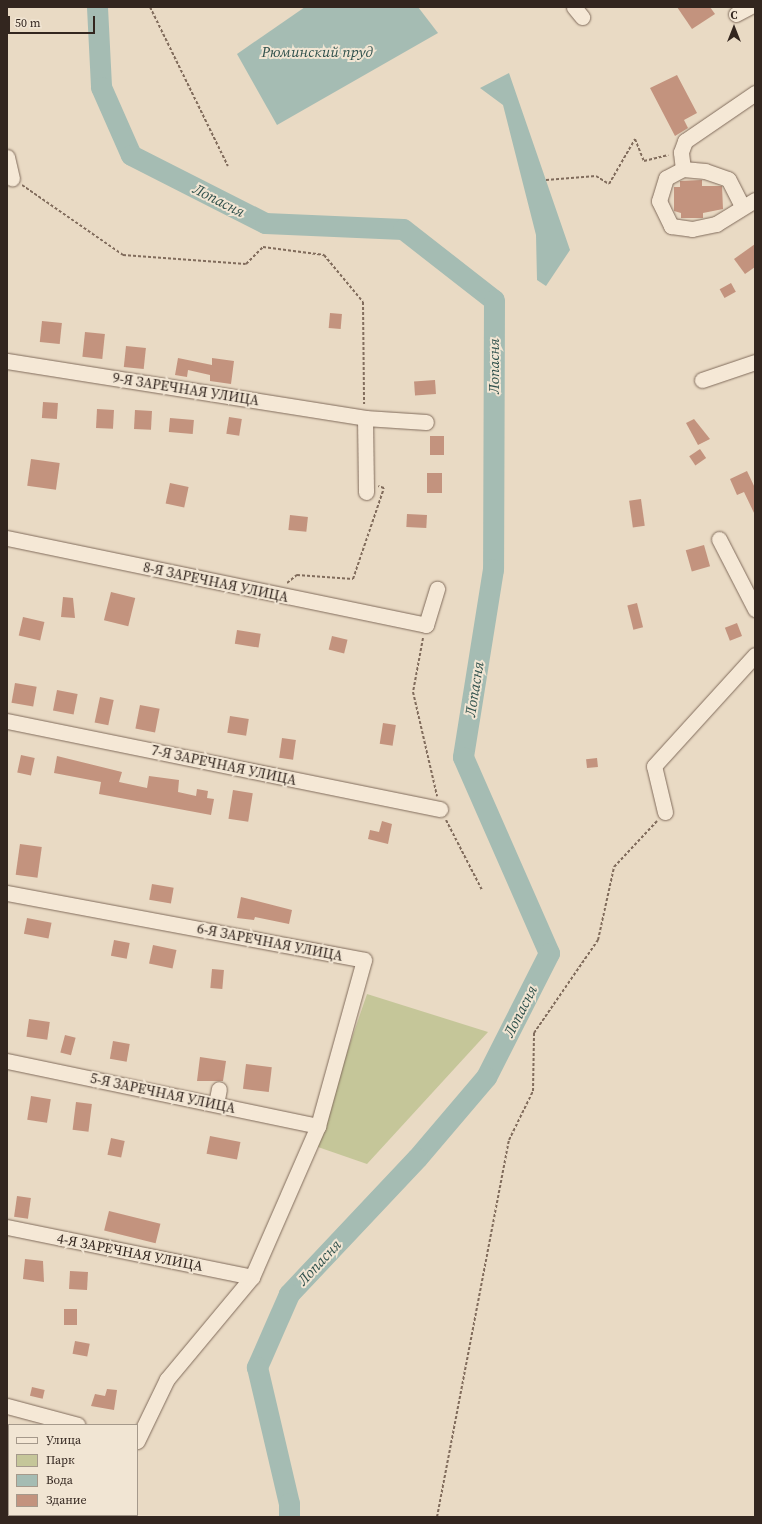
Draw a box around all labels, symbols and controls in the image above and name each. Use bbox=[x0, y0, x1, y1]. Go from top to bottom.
scale bar bbox=[10, 8, 97, 34]
north arrow bbox=[714, 8, 754, 48]
text: С bbox=[731, 8, 737, 23]
text: 50 m bbox=[15, 15, 41, 31]
water label: Рюминский пруд bbox=[261, 43, 373, 61]
water label: Лопасня bbox=[190, 179, 248, 221]
water label: Лопасня bbox=[485, 338, 503, 394]
street label: 9-Я ЗАРЕЧНАЯ УЛИЦА bbox=[112, 369, 260, 409]
street label: 8-Я ЗАРЕЧНАЯ УЛИЦА bbox=[142, 558, 290, 606]
water label: Лопасня bbox=[461, 660, 487, 718]
street label: 7-Я ЗАРЕЧНАЯ УЛИЦА bbox=[150, 741, 298, 789]
street label: 6-Я ЗАРЕЧНАЯ УЛИЦА bbox=[196, 920, 344, 964]
water label: Лопасня bbox=[499, 982, 541, 1040]
street label: 5-Я ЗАРЕЧНАЯ УЛИЦА bbox=[89, 1069, 237, 1117]
street label: 4-Я ЗАРЕЧНАЯ УЛИЦА bbox=[56, 1230, 204, 1274]
water label: Лопасня bbox=[294, 1236, 344, 1288]
legend bbox=[8, 1424, 138, 1516]
text: Улица bbox=[46, 1432, 81, 1448]
text: Парк bbox=[46, 1452, 75, 1468]
text: Вода bbox=[46, 1472, 73, 1488]
text: Здание bbox=[46, 1492, 87, 1508]

